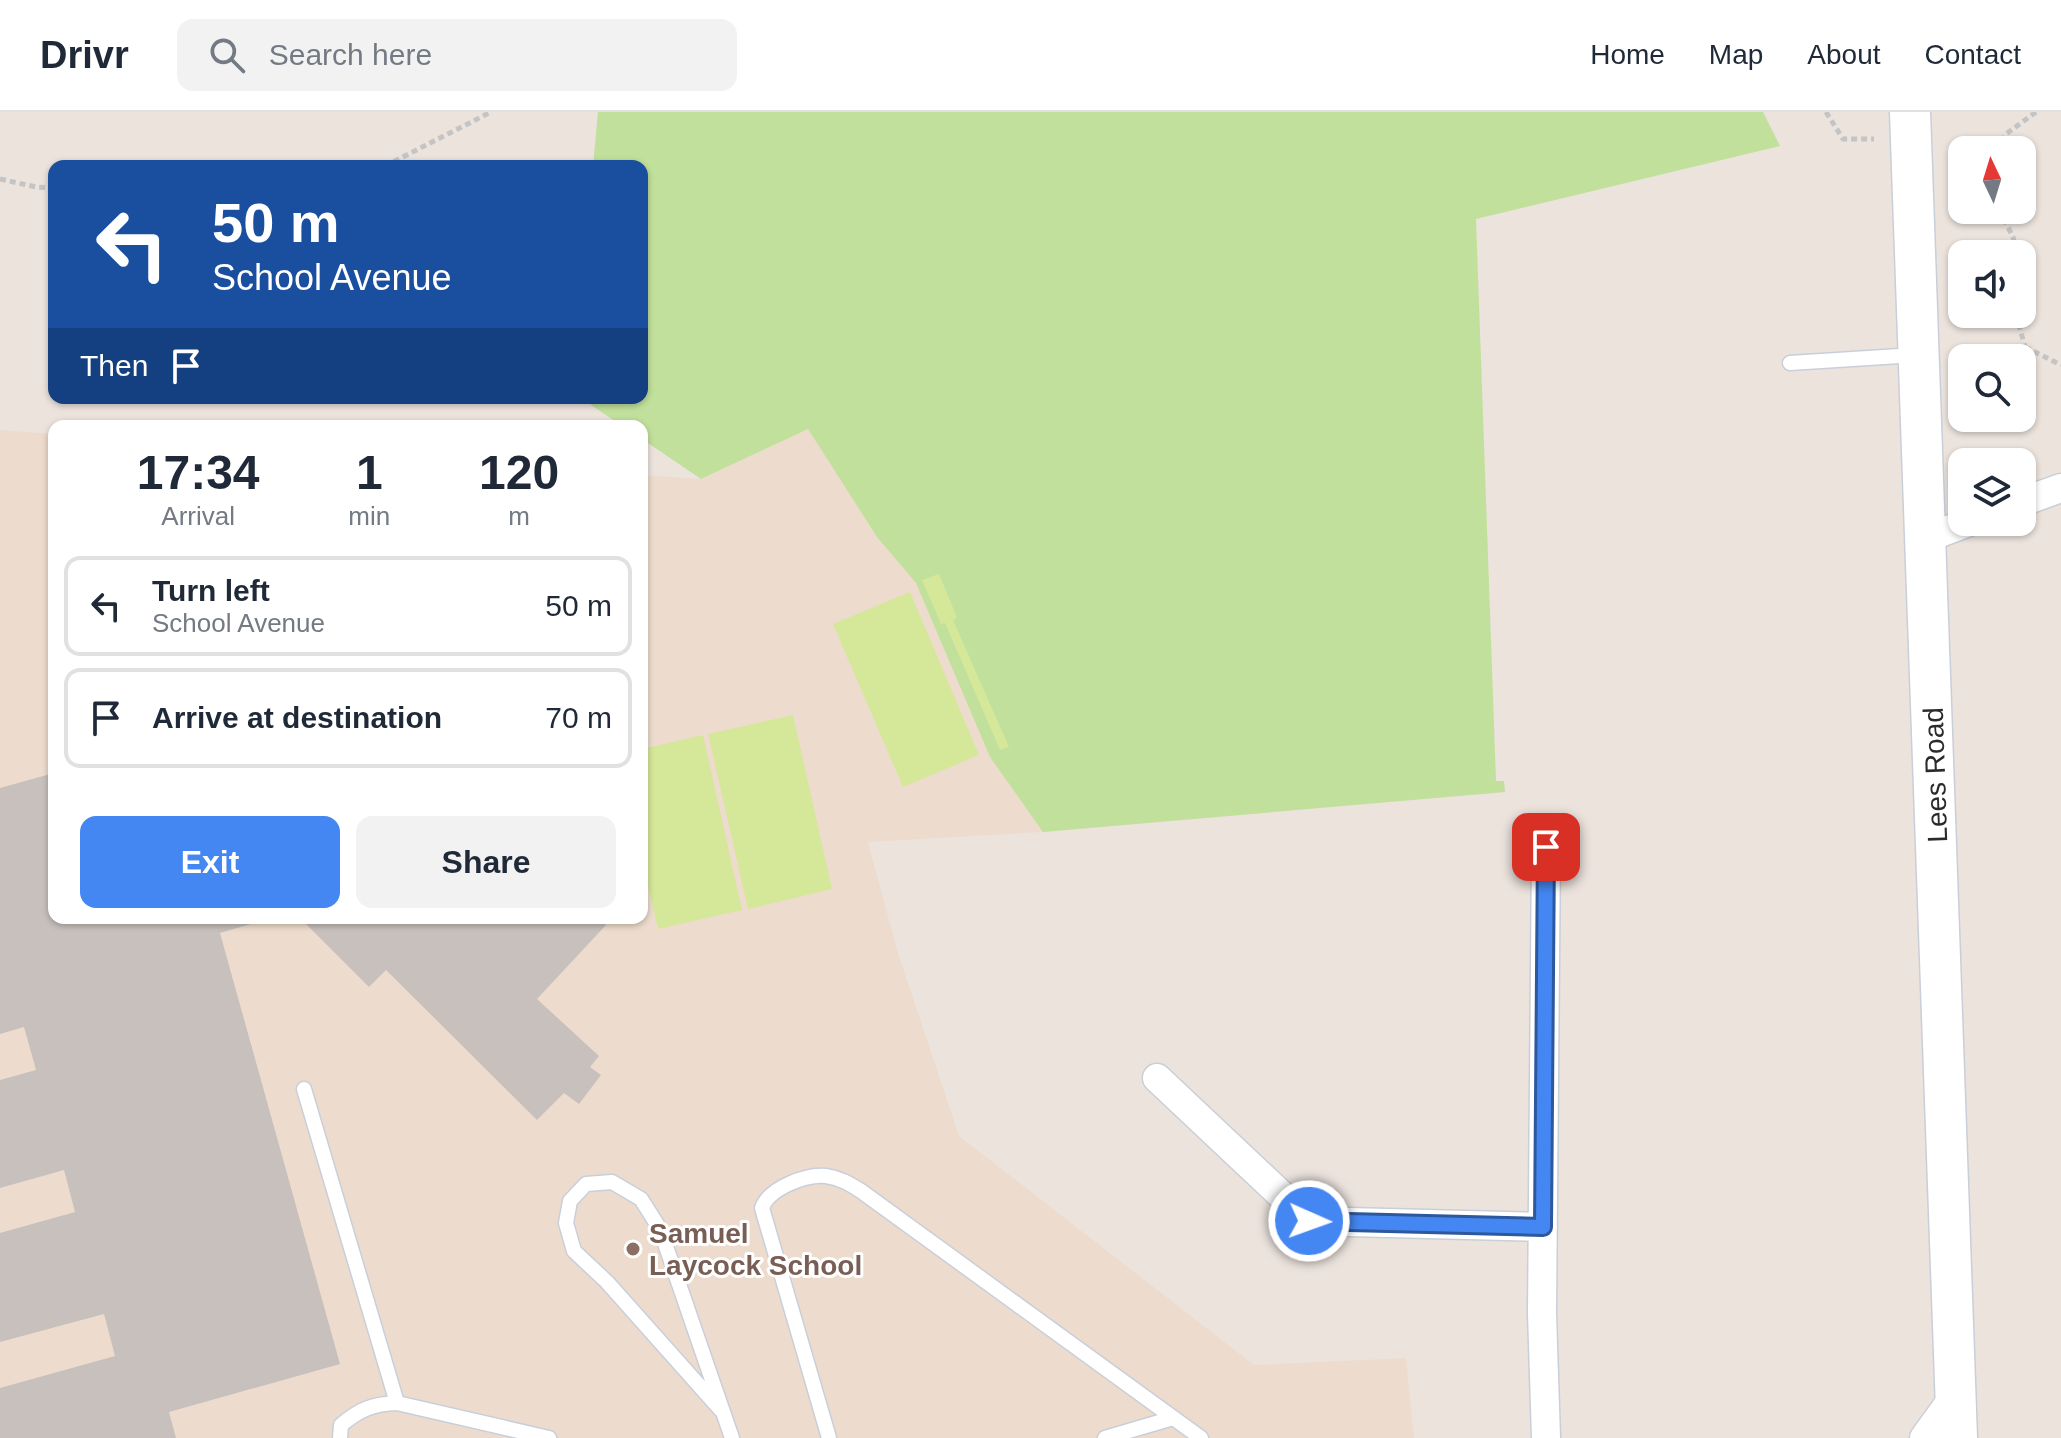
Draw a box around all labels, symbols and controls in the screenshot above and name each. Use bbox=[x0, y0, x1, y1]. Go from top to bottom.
search box bbox=[177, 19, 737, 91]
icon: search bbox=[205, 33, 249, 77]
text: Drivr bbox=[40, 34, 129, 76]
text: Search here bbox=[269, 38, 432, 71]
text: Home bbox=[1590, 39, 1665, 70]
text: Map bbox=[1709, 39, 1763, 70]
text: About bbox=[1807, 39, 1881, 70]
text: Contact bbox=[1925, 39, 2021, 70]
north arrow bbox=[1948, 136, 2036, 224]
map controls bbox=[1948, 136, 2036, 536]
text: 50 m bbox=[212, 191, 340, 254]
icon: left bbox=[80, 192, 184, 296]
button: sound bbox=[1948, 240, 2036, 328]
text: School Avenue bbox=[212, 257, 452, 298]
icon: arrive bbox=[164, 344, 208, 388]
button: search bbox=[1948, 344, 2036, 432]
text: Then bbox=[80, 349, 148, 382]
text: 17:34 bbox=[137, 446, 260, 499]
text: 1 bbox=[356, 446, 383, 499]
text: 120 bbox=[479, 446, 559, 499]
button: layers bbox=[1948, 448, 2036, 536]
text: Arrival bbox=[161, 501, 235, 531]
text: min bbox=[348, 501, 390, 531]
text: m bbox=[508, 501, 530, 531]
text: Turn left bbox=[152, 574, 270, 607]
icon: left bbox=[84, 584, 128, 628]
text: 50 m bbox=[545, 589, 612, 622]
text: School Avenue bbox=[152, 608, 325, 638]
icon: arrive bbox=[84, 696, 128, 740]
text: Arrive at destination bbox=[152, 701, 442, 734]
text: 70 m bbox=[545, 701, 612, 734]
street label: Lees Road bbox=[1918, 707, 1953, 843]
pin bbox=[1512, 813, 1580, 881]
button: Exit bbox=[80, 816, 340, 908]
button: Share bbox=[356, 816, 616, 908]
icon: arrive bbox=[1524, 825, 1568, 869]
position arrow bbox=[1267, 1179, 1351, 1263]
place label: Samuel Laycock School bbox=[649, 1218, 862, 1281]
marker: Samuel Laycock School bbox=[624, 1240, 642, 1258]

